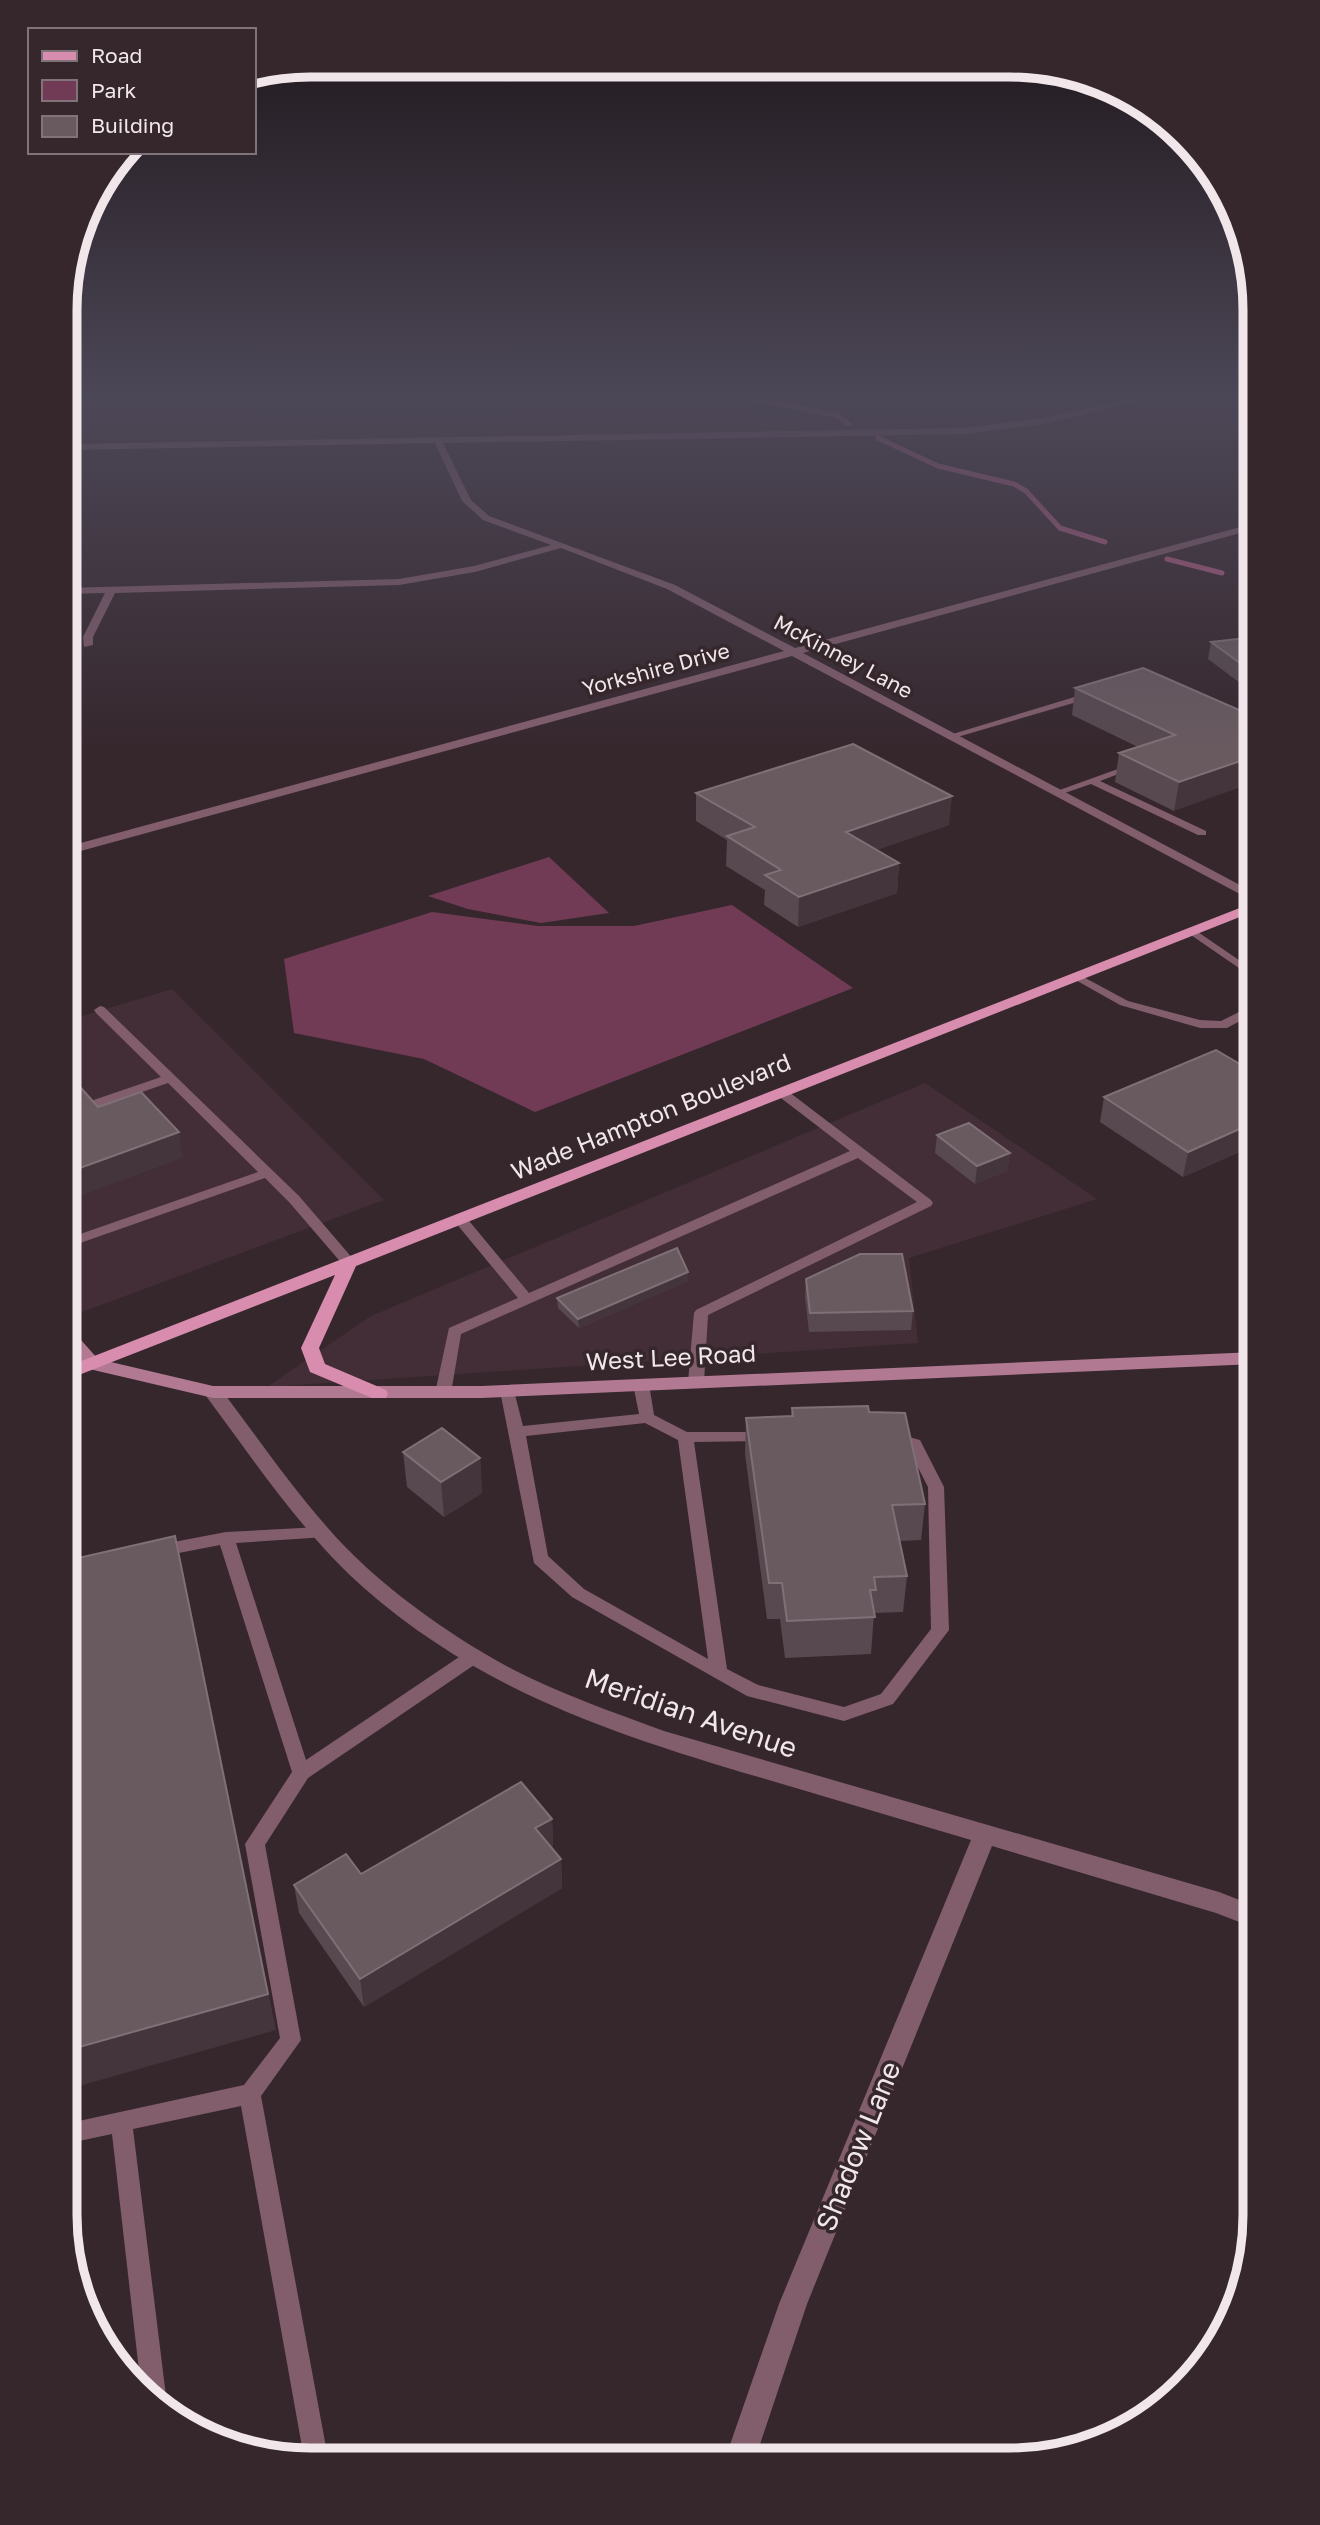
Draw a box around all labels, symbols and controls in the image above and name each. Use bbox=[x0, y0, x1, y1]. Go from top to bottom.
legend bbox=[28, 28, 256, 154]
text: Road bbox=[91, 42, 142, 68]
text: Park bbox=[91, 77, 137, 103]
text: Building bbox=[91, 112, 174, 138]
street label: McKinney Lane bbox=[770, 609, 917, 704]
street label: Yorkshire Drive bbox=[579, 637, 732, 701]
street label: Wade Hampton Boulevard bbox=[506, 1046, 794, 1185]
street label: West Lee Road bbox=[585, 1338, 757, 1375]
street label: Meridian Avenue bbox=[581, 1661, 802, 1764]
street label: Shadow Lane bbox=[809, 2056, 907, 2235]

